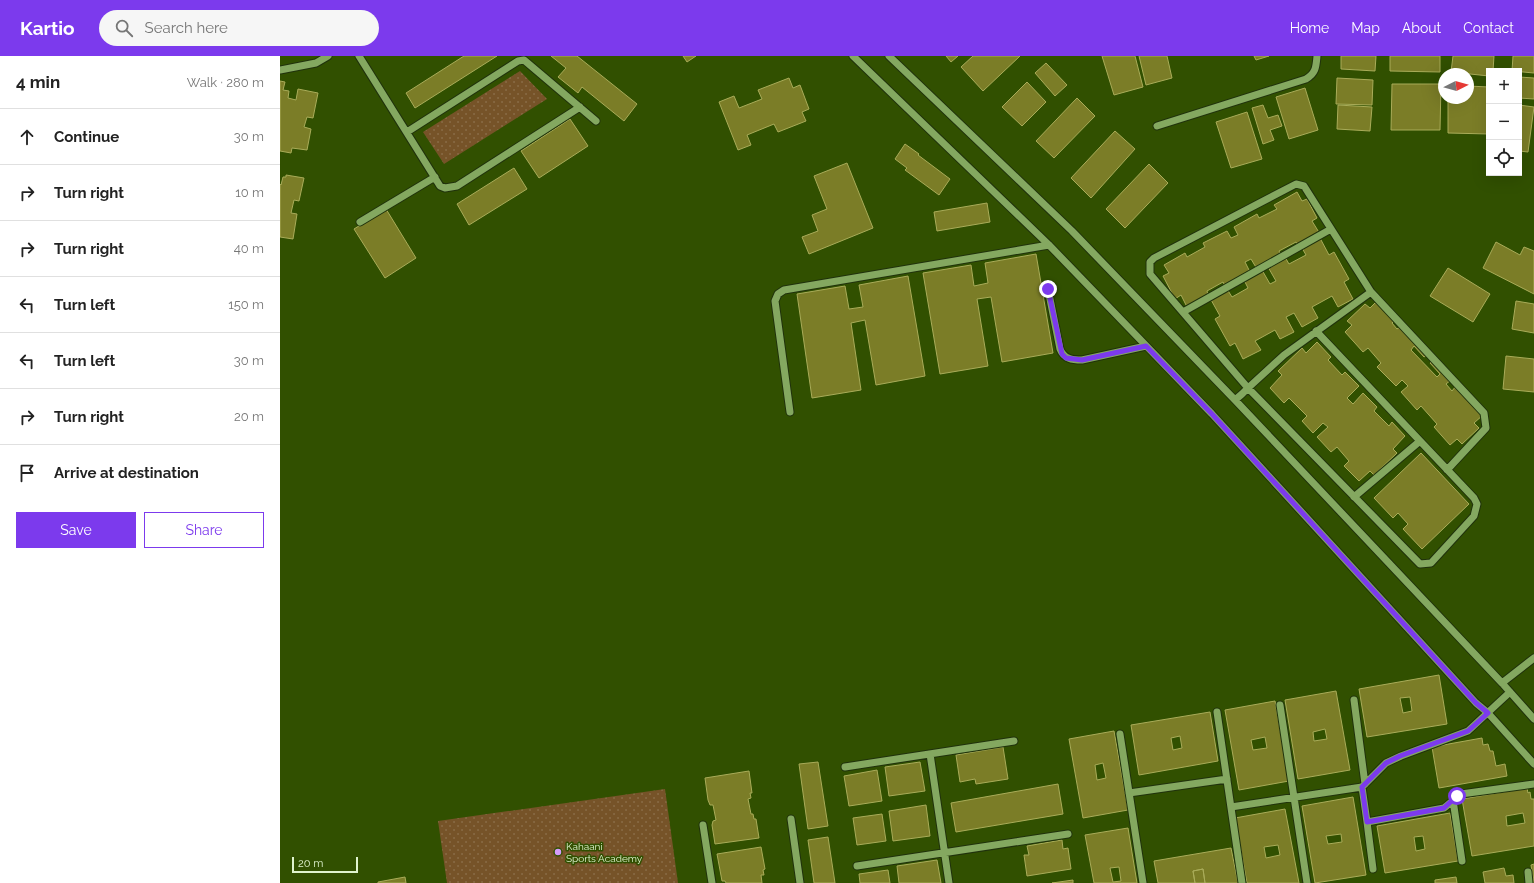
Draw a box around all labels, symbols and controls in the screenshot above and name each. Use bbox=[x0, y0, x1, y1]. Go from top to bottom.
search box bbox=[99, 10, 379, 46]
text: Kartio bbox=[20, 17, 75, 39]
icon: search bbox=[113, 17, 135, 39]
text: Search here bbox=[145, 19, 228, 37]
text: Home bbox=[1290, 20, 1329, 36]
text: Map bbox=[1351, 20, 1380, 36]
text: About bbox=[1402, 20, 1441, 36]
text: Contact bbox=[1463, 20, 1514, 36]
north arrow bbox=[1438, 68, 1474, 104]
map controls bbox=[1486, 68, 1522, 176]
button: + bbox=[1486, 68, 1522, 104]
text: 4 min bbox=[16, 72, 60, 92]
text: Walk · 280 m bbox=[187, 75, 264, 90]
button: − bbox=[1486, 104, 1522, 140]
icon: ahead bbox=[16, 126, 38, 148]
text: Continue bbox=[54, 128, 119, 146]
text: 30 m bbox=[234, 129, 264, 144]
button: locate bbox=[1486, 140, 1522, 176]
icon: right bbox=[16, 182, 38, 204]
text: Turn right bbox=[54, 184, 124, 202]
text: 10 m bbox=[235, 185, 264, 200]
icon: right bbox=[16, 238, 38, 260]
text: Turn right bbox=[54, 240, 124, 258]
text: 40 m bbox=[234, 241, 264, 256]
route end bbox=[1039, 280, 1057, 298]
icon: left bbox=[16, 294, 38, 316]
text: Turn left bbox=[54, 296, 115, 314]
text: 150 m bbox=[228, 297, 264, 312]
icon: left bbox=[16, 350, 38, 372]
text: Turn left bbox=[54, 352, 115, 370]
text: 30 m bbox=[234, 353, 264, 368]
icon: right bbox=[16, 406, 38, 428]
text: Turn right bbox=[54, 408, 124, 426]
text: 20 m bbox=[234, 409, 264, 424]
icon: arrive bbox=[16, 462, 38, 484]
text: Arrive at destination bbox=[54, 464, 199, 482]
button: Save bbox=[16, 512, 136, 548]
button: Share bbox=[144, 512, 264, 548]
route start bbox=[1448, 787, 1466, 805]
place label: Kahaani Sports Academy bbox=[566, 841, 643, 864]
marker: Kahaani Sports Academy bbox=[553, 847, 563, 857]
scale bar bbox=[292, 855, 358, 874]
text: 20 m bbox=[298, 857, 323, 870]

